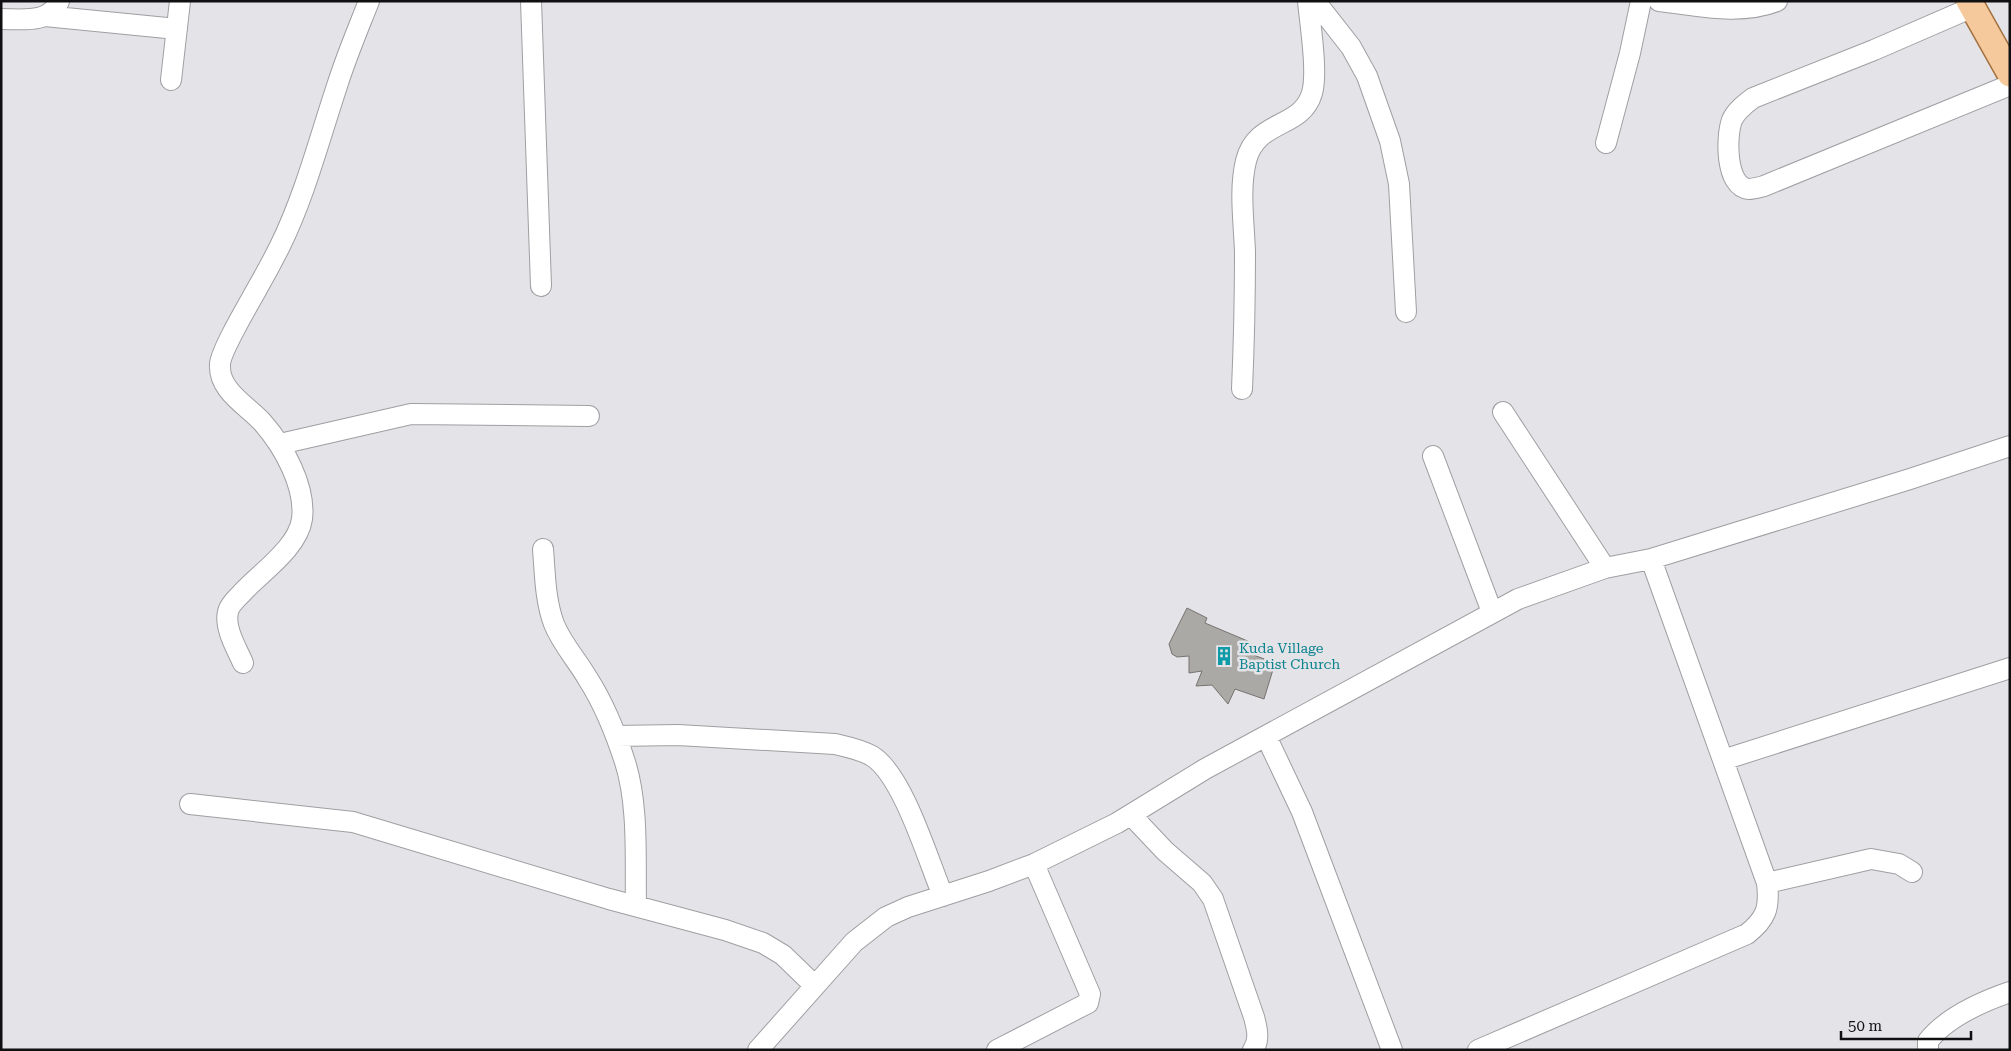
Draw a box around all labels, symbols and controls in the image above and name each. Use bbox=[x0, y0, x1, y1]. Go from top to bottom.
place label: Kuda Village Baptist Church bbox=[1239, 640, 1340, 672]
building icon: Kuda Village Baptist Church bbox=[1213, 645, 1235, 667]
scale bar bbox=[1841, 1008, 1971, 1040]
text: 50 m bbox=[1848, 1017, 1883, 1035]

